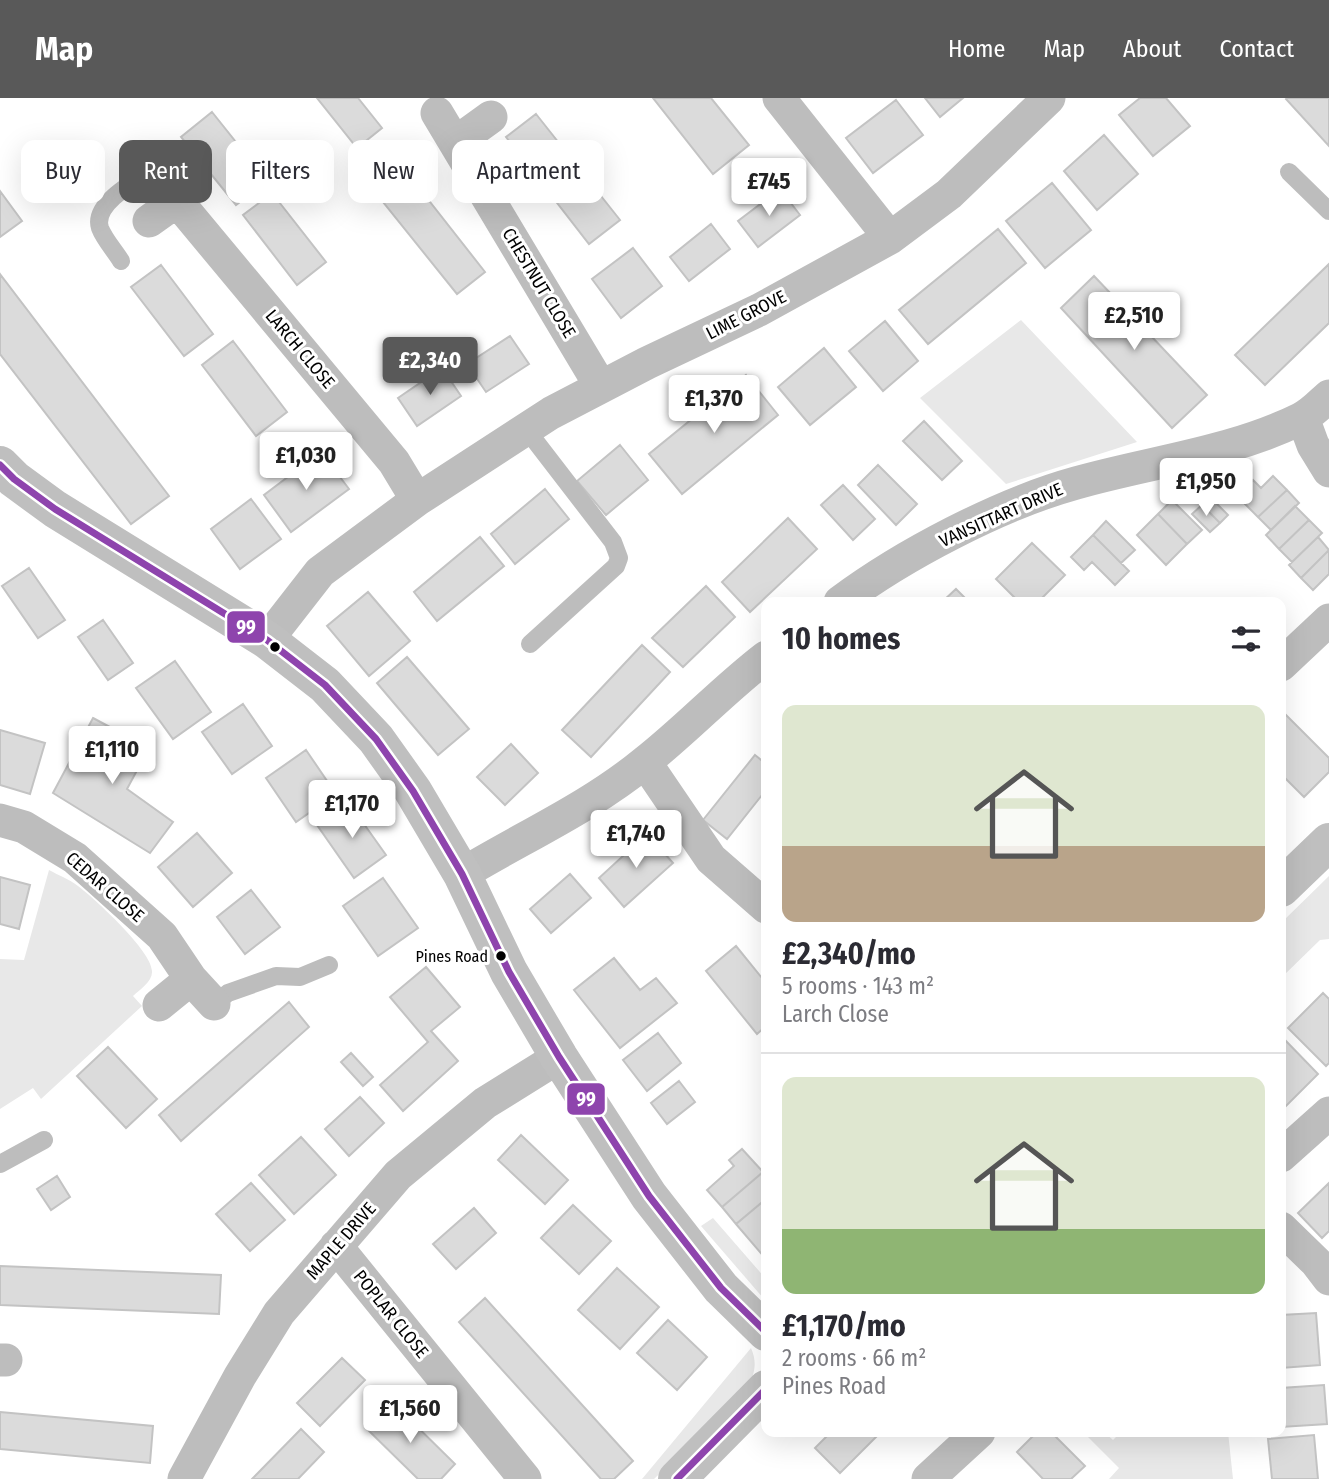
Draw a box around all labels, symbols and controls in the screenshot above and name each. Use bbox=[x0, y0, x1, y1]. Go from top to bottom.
text: Map bbox=[35, 29, 93, 69]
text: Home bbox=[948, 35, 1005, 63]
text: Map bbox=[1043, 35, 1085, 63]
text: About bbox=[1123, 35, 1181, 63]
text: Contact bbox=[1219, 35, 1294, 63]
chip: Buy bbox=[21, 140, 105, 203]
chip: Rent bbox=[119, 140, 212, 203]
chip: Filters bbox=[226, 140, 334, 203]
chip: New bbox=[348, 140, 438, 203]
chip: Apartment bbox=[452, 140, 604, 203]
pin: £745 bbox=[728, 158, 810, 218]
text: £745 bbox=[747, 167, 791, 195]
street label: CHESTNUT CLOSE bbox=[498, 224, 580, 342]
street label: LIME GROVE bbox=[702, 285, 790, 345]
pin: £2,510 bbox=[1077, 292, 1191, 352]
text: £2,510 bbox=[1104, 301, 1164, 329]
street label: LARCH CLOSE bbox=[261, 305, 339, 393]
pin: £2,340 bbox=[373, 338, 487, 397]
text: £2,340 bbox=[399, 346, 461, 374]
pin: £1,370 bbox=[657, 376, 771, 435]
text: £1,370 bbox=[685, 384, 743, 412]
pin: £1,030 bbox=[249, 432, 363, 492]
text: £1,030 bbox=[276, 441, 336, 469]
pin: £1,950 bbox=[1149, 458, 1263, 518]
text: £1,950 bbox=[1176, 467, 1236, 495]
street label: VANSITTART DRIVE bbox=[936, 478, 1066, 552]
line badge: 99 bbox=[226, 610, 266, 644]
text: 99 bbox=[236, 616, 256, 639]
icon: filters bbox=[1227, 620, 1265, 658]
text: 10 homes bbox=[782, 621, 900, 657]
unlabelled marker bbox=[268, 640, 282, 654]
pin: £1,110 bbox=[55, 726, 169, 786]
text: £1,110 bbox=[85, 735, 139, 763]
icon: home bbox=[961, 751, 1087, 877]
pin: £1,170 bbox=[295, 780, 409, 840]
text: £1,170 bbox=[325, 789, 380, 817]
pin: £1,740 bbox=[579, 810, 693, 870]
text: £1,740 bbox=[607, 819, 665, 847]
street label: CEDAR CLOSE bbox=[61, 847, 149, 927]
text: £2,340/mo bbox=[782, 936, 916, 972]
place label: Pines Road bbox=[416, 947, 488, 966]
marker: Pines Road bbox=[494, 949, 508, 963]
text: 5 rooms · 143 m² bbox=[782, 972, 934, 1000]
text: Larch Close bbox=[782, 1000, 889, 1028]
line badge: 99 bbox=[566, 1082, 606, 1116]
text: 99 bbox=[576, 1088, 596, 1111]
icon: home bbox=[961, 1123, 1087, 1249]
street label: MAPLE DRIVE bbox=[302, 1198, 380, 1284]
street label: POPLAR CLOSE bbox=[349, 1266, 433, 1362]
text: £1,170/mo bbox=[782, 1308, 906, 1344]
text: 2 rooms · 66 m² bbox=[782, 1344, 926, 1372]
text: Pines Road bbox=[782, 1372, 886, 1400]
pin: £1,560 bbox=[353, 1386, 467, 1445]
text: £1,560 bbox=[379, 1394, 441, 1422]

